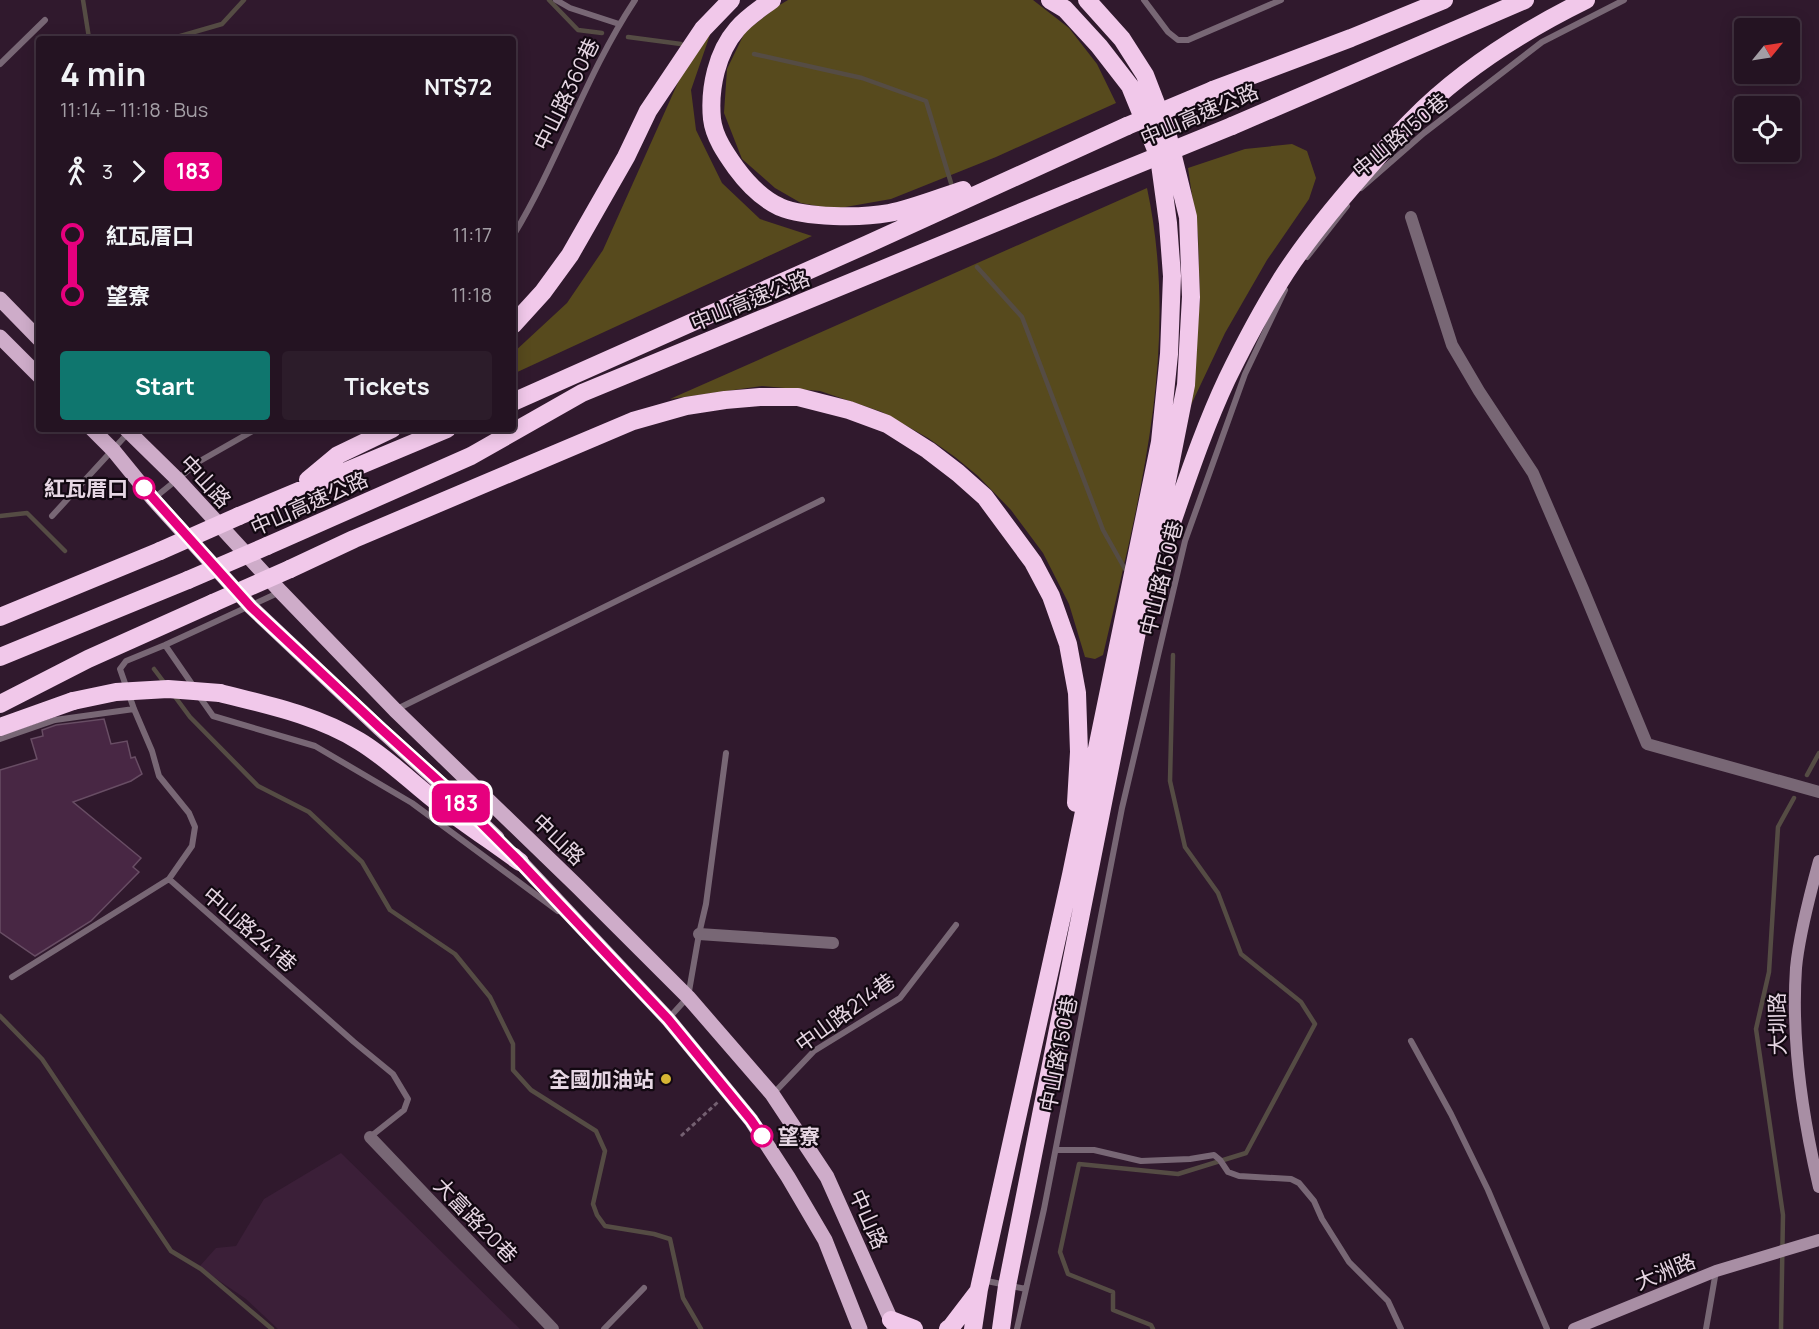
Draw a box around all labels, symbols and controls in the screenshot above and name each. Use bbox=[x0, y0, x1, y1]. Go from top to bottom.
north arrow bbox=[1734, 18, 1800, 84]
map controls bbox=[1734, 18, 1800, 162]
street label: 中山路360巷 bbox=[527, 33, 605, 155]
text: 4 min bbox=[60, 51, 146, 96]
text: NT$72 bbox=[424, 72, 492, 102]
street label: 中山高速公路 bbox=[1136, 76, 1262, 152]
street label: 中山路150巷 bbox=[1346, 87, 1454, 183]
text: 11:14 – 11:18 · Bus bbox=[60, 96, 208, 123]
button: locate bbox=[1734, 96, 1800, 162]
icon: walk bbox=[60, 155, 93, 188]
icon: forward bbox=[122, 155, 155, 188]
text: 183 bbox=[176, 157, 210, 185]
text: 3 bbox=[102, 158, 113, 185]
text: 紅瓦厝口 bbox=[106, 221, 194, 251]
text: 11:17 bbox=[453, 221, 492, 248]
street label: 中山高速公路 bbox=[686, 263, 814, 337]
text: 望寮 bbox=[106, 281, 150, 311]
text: 11:18 bbox=[451, 281, 492, 308]
button: Start bbox=[60, 351, 270, 420]
button: Tickets bbox=[282, 351, 492, 420]
street label: 中山路 bbox=[174, 448, 238, 514]
street label: 中山高速公路 bbox=[246, 465, 372, 541]
place label: 紅瓦厝口 bbox=[44, 474, 128, 502]
marker: 紅瓦厝口 bbox=[133, 477, 155, 499]
street label: 中山路150巷 bbox=[1133, 518, 1189, 638]
line badge: 183 bbox=[426, 784, 496, 822]
text: 183 bbox=[444, 789, 478, 817]
street label: 中山路 bbox=[527, 807, 591, 871]
street label: 中山路241巷 bbox=[197, 880, 303, 978]
street label: 中山路214巷 bbox=[790, 966, 900, 1058]
street label: 大圳路 bbox=[1762, 992, 1792, 1056]
street label: 中山路150巷 bbox=[1033, 994, 1083, 1114]
place label: 全國加油站 bbox=[549, 1065, 654, 1093]
marker: 全國加油站 bbox=[659, 1072, 673, 1086]
place label: 望寮 bbox=[778, 1122, 820, 1150]
marker: 望寮 bbox=[751, 1125, 773, 1147]
street label: 大富路20巷 bbox=[428, 1171, 524, 1269]
street label: 中山路 bbox=[843, 1185, 895, 1253]
street label: 大洲路 bbox=[1631, 1246, 1699, 1296]

